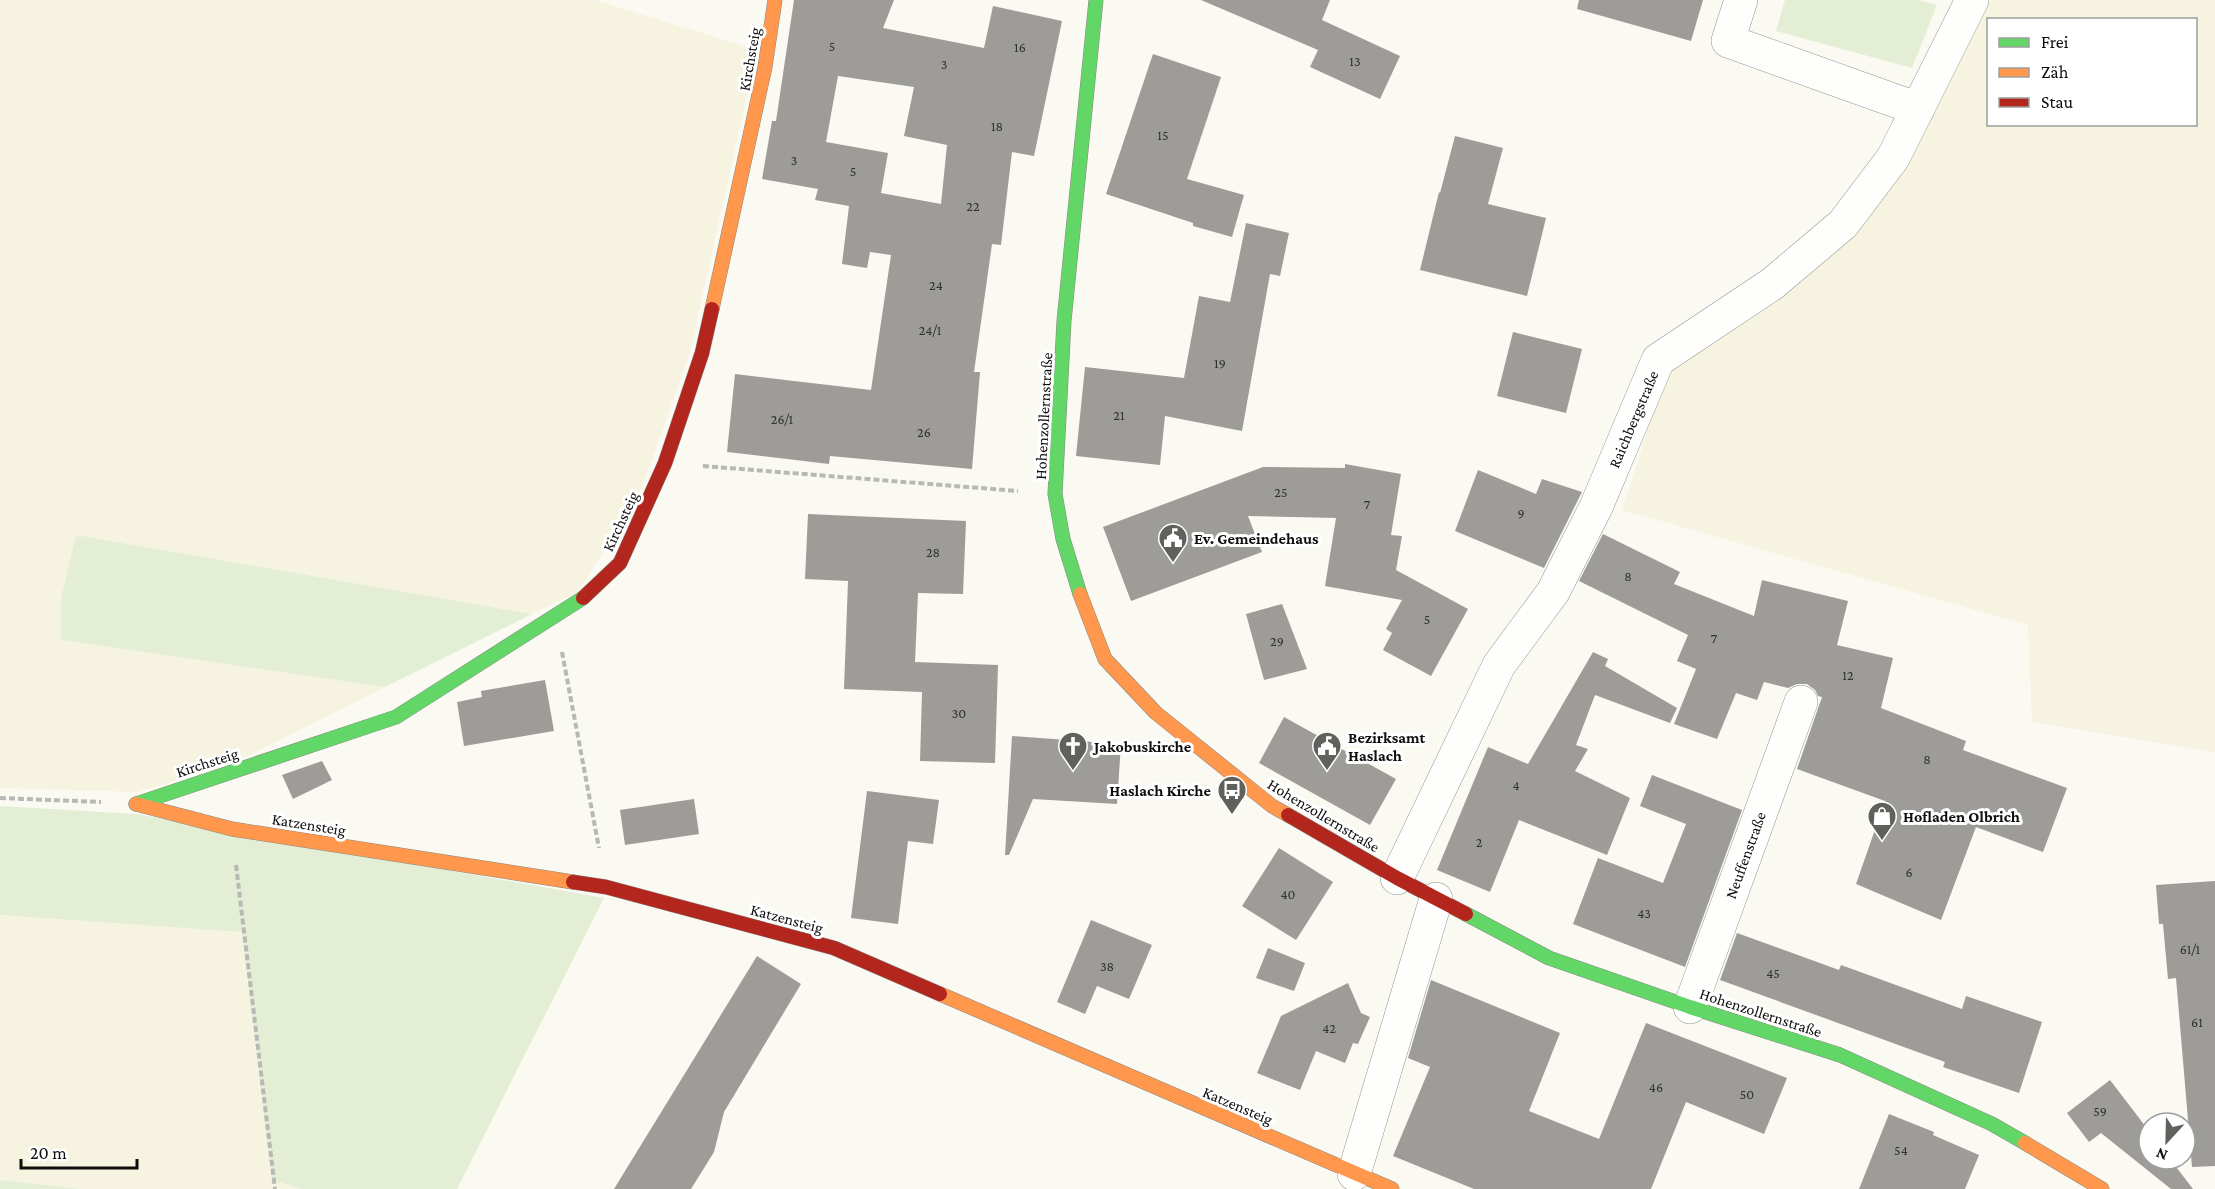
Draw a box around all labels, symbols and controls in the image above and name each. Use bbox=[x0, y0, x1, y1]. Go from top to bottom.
legend bbox=[1987, 18, 2197, 126]
street label: Kirchsteig bbox=[736, 26, 764, 92]
text: Frei bbox=[2041, 32, 2069, 52]
house number: 5 bbox=[829, 38, 835, 54]
house number: 16 bbox=[1014, 39, 1026, 55]
house number: 13 bbox=[1349, 53, 1361, 69]
house number: 3 bbox=[941, 56, 947, 72]
text: Zäh bbox=[2041, 62, 2069, 82]
text: Stau bbox=[2041, 92, 2074, 112]
house number: 18 bbox=[991, 118, 1003, 134]
house number: 15 bbox=[1157, 127, 1169, 143]
house number: 3 bbox=[791, 152, 797, 168]
house number: 5 bbox=[850, 163, 856, 179]
house number: 22 bbox=[966, 198, 980, 214]
house number: 24 bbox=[929, 277, 943, 293]
house number: 24/1 bbox=[919, 322, 942, 338]
street label: Hohenzollernstraße bbox=[1032, 352, 1055, 480]
house number: 19 bbox=[1214, 355, 1226, 371]
street label: Raichbergstraße bbox=[1605, 368, 1663, 471]
house number: 21 bbox=[1113, 407, 1125, 423]
house number: 26/1 bbox=[771, 411, 794, 427]
house number: 26 bbox=[917, 424, 931, 440]
house number: 25 bbox=[1274, 484, 1288, 500]
street label: Kirchsteig bbox=[599, 488, 643, 554]
house number: 7 bbox=[1364, 496, 1371, 512]
house number: 9 bbox=[1517, 505, 1525, 521]
public building icon: Ev. Gemeindehaus bbox=[1157, 522, 1189, 564]
place label: Ev. Gemeindehaus bbox=[1194, 530, 1319, 547]
house number: 28 bbox=[926, 544, 940, 560]
house number: 8 bbox=[1624, 568, 1632, 584]
house number: 5 bbox=[1424, 611, 1430, 627]
house number: 7 bbox=[1711, 630, 1718, 646]
house number: 29 bbox=[1270, 633, 1284, 649]
house number: 12 bbox=[1842, 667, 1854, 683]
house number: 30 bbox=[952, 705, 966, 721]
place label: Bezirksamt Haslach bbox=[1348, 729, 1426, 764]
church icon: Jakobuskirche bbox=[1057, 730, 1089, 772]
public building icon: Bezirksamt Haslach bbox=[1311, 730, 1343, 772]
place label: Jakobuskirche bbox=[1092, 738, 1192, 755]
street label: Kirchsteig bbox=[174, 744, 241, 781]
house number: 8 bbox=[1923, 751, 1931, 767]
bus stop icon: Haslach Kirche bbox=[1216, 774, 1248, 816]
street label: Hohenzollernstraße bbox=[1265, 775, 1383, 856]
house number: 4 bbox=[1512, 777, 1520, 793]
place label: Haslach Kirche bbox=[1109, 782, 1212, 799]
shop icon: Hofladen Olbrich bbox=[1866, 800, 1898, 842]
place label: Hofladen Olbrich bbox=[1903, 808, 2020, 825]
street label: Neuffenstraße bbox=[1722, 809, 1769, 901]
street label: Katzensteig bbox=[271, 810, 347, 840]
house number: 2 bbox=[1476, 834, 1483, 850]
house number: 6 bbox=[1905, 864, 1913, 880]
house number: 40 bbox=[1280, 886, 1296, 902]
street label: Katzensteig bbox=[748, 901, 825, 937]
house number: 43 bbox=[1637, 905, 1651, 921]
house number: 61/1 bbox=[2180, 941, 2201, 957]
house number: 38 bbox=[1100, 958, 1114, 974]
house number: 45 bbox=[1766, 965, 1780, 981]
street label: Hohenzollernstraße bbox=[1698, 985, 1824, 1040]
house number: 61 bbox=[2191, 1014, 2203, 1030]
house number: 42 bbox=[1322, 1020, 1336, 1036]
house number: 46 bbox=[1649, 1079, 1663, 1095]
street label: Katzensteig bbox=[1200, 1083, 1276, 1129]
house number: 50 bbox=[1740, 1086, 1754, 1102]
house number: 59 bbox=[2093, 1103, 2107, 1119]
north arrow bbox=[2137, 1111, 2197, 1171]
scale bar bbox=[21, 1132, 136, 1170]
house number: 54 bbox=[1894, 1142, 1908, 1158]
text: 20 m bbox=[30, 1143, 67, 1163]
text: N bbox=[2153, 1144, 2170, 1164]

